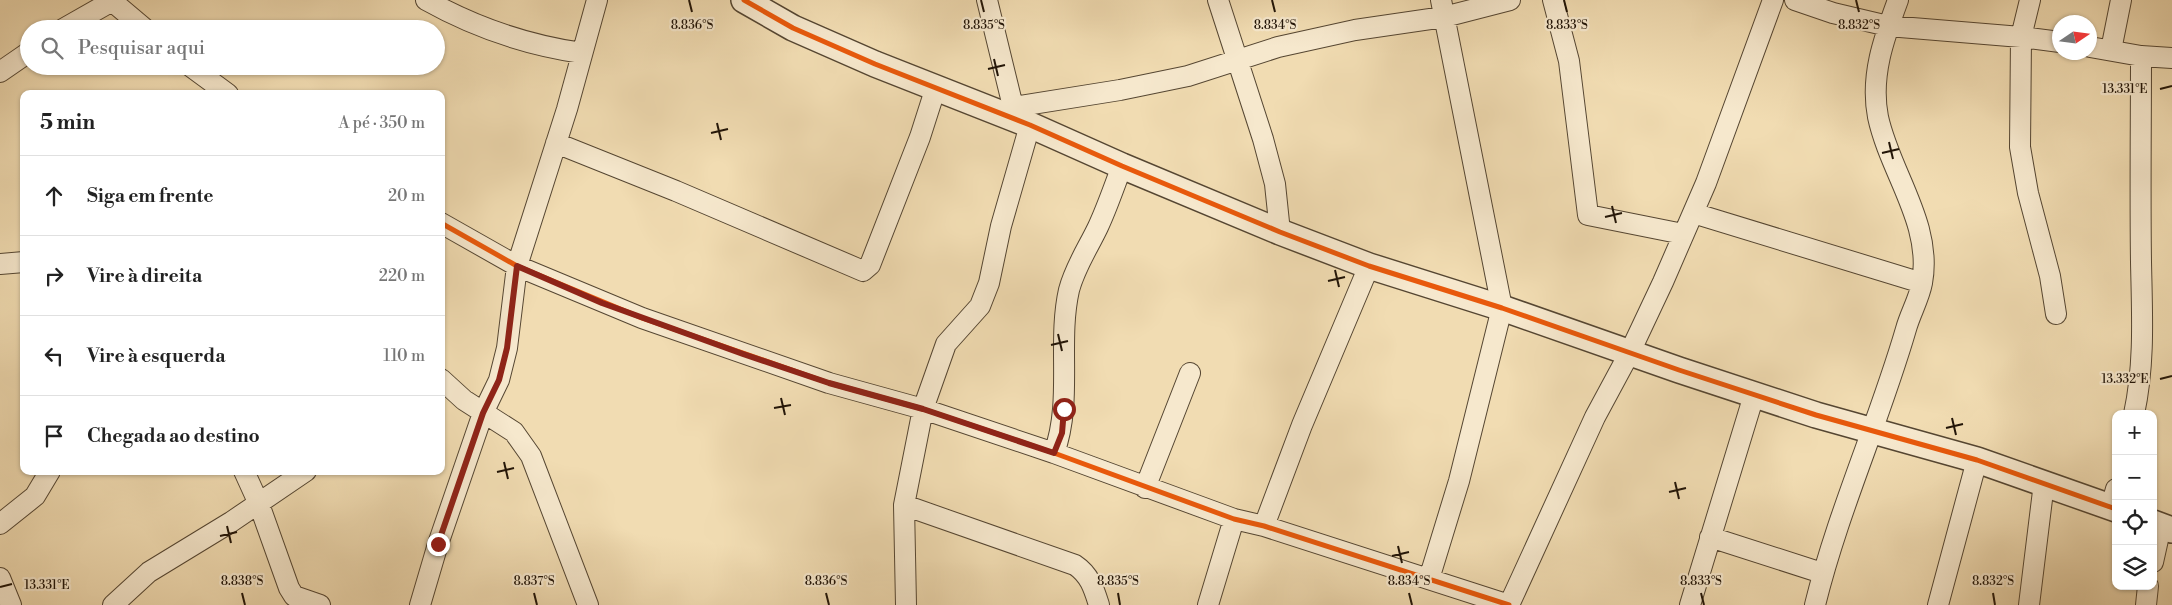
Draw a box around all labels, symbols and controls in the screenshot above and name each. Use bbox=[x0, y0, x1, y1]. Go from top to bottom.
north arrow bbox=[2052, 15, 2097, 60]
text: 8.836°S bbox=[671, 18, 713, 33]
text: 8.835°S bbox=[963, 18, 1005, 33]
text: 8.834°S bbox=[1254, 18, 1296, 33]
text: 8.833°S bbox=[1546, 18, 1588, 33]
text: 8.832°S bbox=[1838, 18, 1880, 33]
search box bbox=[20, 20, 445, 75]
icon: search bbox=[38, 34, 66, 62]
text: Pesquisar aqui bbox=[78, 36, 205, 60]
text: 13.331°E bbox=[2102, 82, 2148, 97]
text: 5 min bbox=[40, 110, 95, 136]
text: A pé · 350 m bbox=[339, 113, 425, 133]
icon: ahead bbox=[40, 182, 68, 210]
text: Siga em frente bbox=[87, 184, 214, 208]
text: 20 m bbox=[388, 186, 425, 206]
icon: right bbox=[40, 262, 68, 290]
text: Vire à direita bbox=[87, 264, 202, 288]
text: 220 m bbox=[379, 266, 425, 286]
icon: left bbox=[40, 342, 68, 370]
text: Vire à esquerda bbox=[87, 344, 226, 368]
text: 110 m bbox=[383, 346, 425, 366]
text: 13.332°E bbox=[2101, 372, 2149, 387]
route start bbox=[1053, 398, 1076, 421]
map controls bbox=[2112, 410, 2157, 590]
button: + bbox=[2112, 410, 2157, 455]
icon: arrive bbox=[40, 422, 68, 450]
text: Chegada ao destino bbox=[87, 424, 260, 448]
button: − bbox=[2112, 455, 2157, 500]
button: locate bbox=[2112, 500, 2157, 545]
route end bbox=[427, 533, 450, 556]
button: layers bbox=[2112, 545, 2157, 590]
text: 8.838°S bbox=[221, 574, 263, 589]
text: 8.837°S bbox=[513, 574, 555, 589]
text: 8.836°S bbox=[805, 574, 847, 589]
text: 8.835°S bbox=[1097, 574, 1139, 589]
text: 8.834°S bbox=[1388, 574, 1430, 589]
text: 8.833°S bbox=[1680, 574, 1722, 589]
text: 8.832°S bbox=[1972, 574, 2014, 589]
text: 13.331°E bbox=[24, 578, 70, 593]

